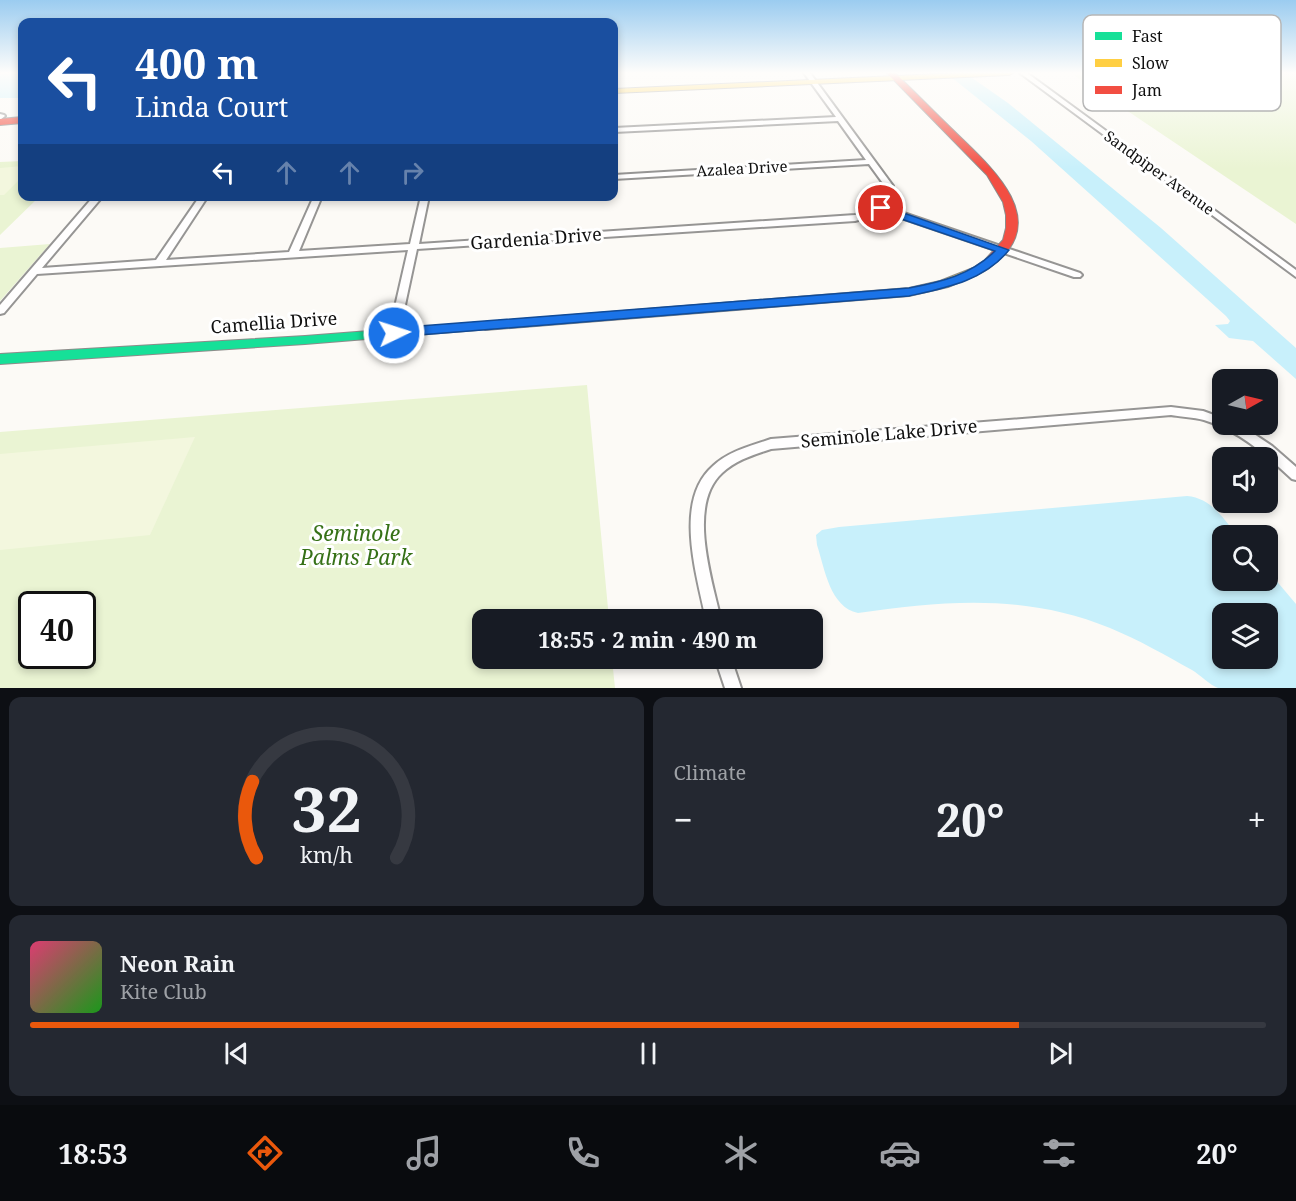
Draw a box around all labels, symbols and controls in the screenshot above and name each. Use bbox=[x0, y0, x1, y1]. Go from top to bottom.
legend bbox=[1083, 15, 1281, 111]
text: Fast bbox=[1132, 25, 1163, 47]
text: 400 m bbox=[135, 34, 259, 91]
icon: left bbox=[36, 42, 114, 120]
text: Slow bbox=[1132, 52, 1169, 74]
text: Jam bbox=[1131, 79, 1162, 101]
text: Linda Court bbox=[135, 88, 288, 125]
street label: Sandpiper Avenue bbox=[1101, 126, 1219, 219]
icon: left bbox=[207, 156, 240, 189]
icon: ahead bbox=[270, 156, 303, 189]
icon: ahead bbox=[333, 156, 366, 189]
icon: right bbox=[396, 156, 429, 189]
street label: Azalea Drive bbox=[696, 156, 788, 180]
pin bbox=[855, 182, 906, 233]
icon: arrive bbox=[864, 191, 897, 224]
street label: Gardenia Drive bbox=[469, 221, 602, 255]
position arrow bbox=[362, 301, 426, 365]
street label: Camellia Drive bbox=[210, 306, 338, 338]
north arrow bbox=[1212, 369, 1278, 435]
map controls bbox=[1212, 369, 1278, 669]
street label: Seminole Lake Drive bbox=[800, 413, 978, 453]
button: sound bbox=[1212, 447, 1278, 513]
park label: Seminole Palms Park bbox=[299, 519, 413, 571]
button: search bbox=[1212, 525, 1278, 591]
speed limit sign: 40 bbox=[18, 591, 96, 669]
button: layers bbox=[1212, 603, 1278, 669]
text: 18:55 · 2 min · 490 m bbox=[538, 624, 757, 654]
text: Climate bbox=[674, 759, 746, 786]
text: 32 bbox=[291, 765, 362, 850]
text: 20° bbox=[936, 789, 1005, 850]
text: − bbox=[674, 797, 693, 842]
text: + bbox=[1248, 797, 1266, 842]
text: km/h bbox=[300, 841, 353, 870]
text: Neon Rain bbox=[120, 948, 235, 978]
text: Kite Club bbox=[120, 978, 207, 1005]
icon: previous bbox=[220, 1037, 253, 1070]
icon: pause bbox=[632, 1037, 665, 1070]
icon: next bbox=[1044, 1037, 1077, 1070]
icon: directions bbox=[244, 1132, 286, 1174]
icon: music bbox=[403, 1132, 445, 1174]
icon: phone bbox=[562, 1132, 604, 1174]
icon: climate bbox=[720, 1132, 762, 1174]
icon: car bbox=[879, 1132, 921, 1174]
icon: filters bbox=[1038, 1132, 1080, 1174]
text: 18:53 bbox=[58, 1135, 128, 1172]
text: 20° bbox=[1196, 1135, 1238, 1172]

